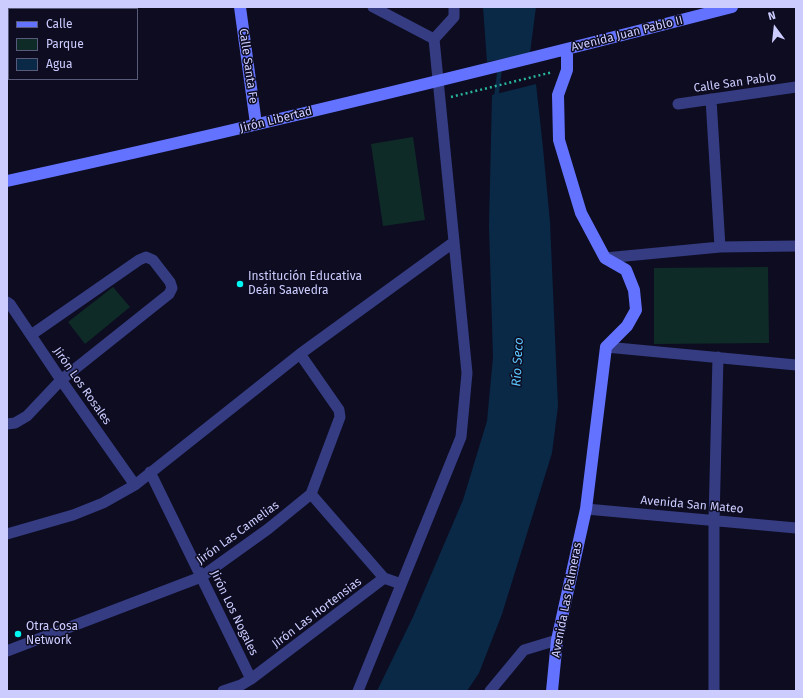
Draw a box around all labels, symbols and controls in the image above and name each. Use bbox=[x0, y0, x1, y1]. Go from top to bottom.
legend bbox=[8, 8, 138, 80]
north arrow bbox=[755, 8, 795, 48]
text: N bbox=[767, 9, 777, 23]
street label: Avenida Juan Pablo II bbox=[570, 13, 684, 55]
text: Calle bbox=[46, 17, 73, 31]
street label: Calle Santa Fe bbox=[236, 27, 260, 105]
text: Parque bbox=[46, 37, 84, 51]
text: Agua bbox=[46, 57, 73, 71]
street label: Calle San Pablo bbox=[693, 70, 777, 96]
street label: Jirón Libertad bbox=[238, 104, 314, 136]
place label: Institución Educativa Deán Saavedra bbox=[248, 270, 362, 298]
marker: Institución Educativa Deán Saavedra bbox=[235, 279, 245, 289]
water label: Río Seco bbox=[509, 337, 527, 387]
street label: Jirón Los Rosales bbox=[50, 344, 114, 428]
street label: Avenida San Mateo bbox=[640, 493, 744, 517]
street label: Jirón Las Camelias bbox=[194, 498, 282, 568]
street label: Avenida Las Palmeras bbox=[549, 541, 585, 659]
street label: Jirón Los Nogales bbox=[207, 568, 261, 658]
street label: Jirón Las Hortensias bbox=[269, 575, 365, 651]
place label: Otra Cosa Network bbox=[26, 620, 78, 648]
marker: Otra Cosa Network bbox=[13, 629, 23, 639]

